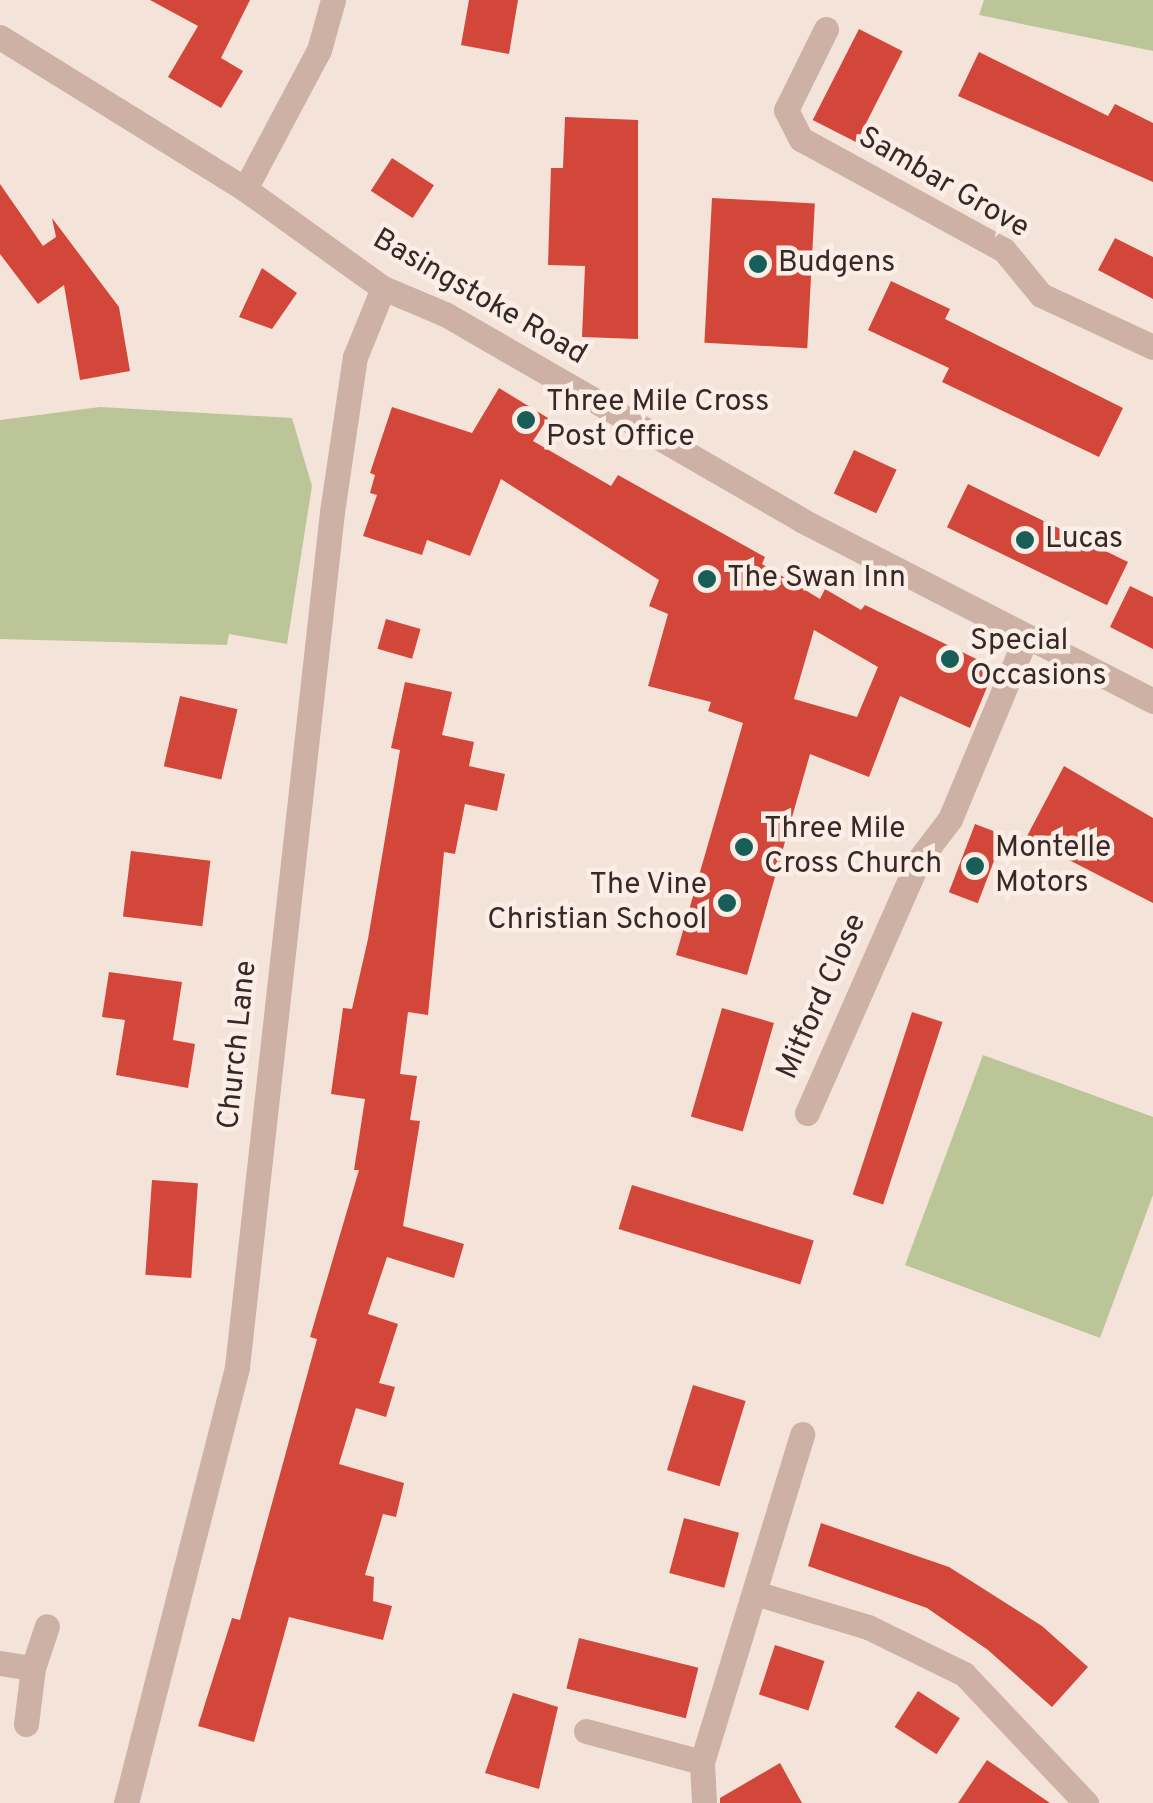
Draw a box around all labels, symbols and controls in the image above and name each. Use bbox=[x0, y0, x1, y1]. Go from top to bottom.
street label: Sambar Grove bbox=[851, 121, 1035, 247]
street label: Basingstoke Road bbox=[366, 222, 592, 374]
place label: Budgens bbox=[778, 246, 895, 282]
marker: Budgens bbox=[747, 253, 769, 275]
place label: Three Mile Cross Post Office bbox=[546, 385, 769, 456]
marker: Three Mile Cross Post Office bbox=[515, 409, 537, 431]
place label: Lucas bbox=[1045, 522, 1123, 558]
marker: Lucas bbox=[1014, 529, 1036, 551]
place label: The Swan Inn bbox=[727, 561, 906, 597]
marker: The Swan Inn bbox=[696, 568, 718, 590]
place label: Special Occasions bbox=[970, 624, 1107, 694]
marker: Special Occasions bbox=[939, 648, 961, 670]
place label: Three Mile Cross Church bbox=[764, 812, 942, 882]
place label: Montelle Motors bbox=[995, 831, 1111, 902]
marker: Three Mile Cross Church bbox=[733, 836, 755, 858]
marker: Montelle Motors bbox=[964, 855, 986, 877]
place label: The Vine Christian School bbox=[487, 868, 707, 938]
marker: The Vine Christian School bbox=[716, 892, 738, 914]
street label: Mitford Close bbox=[771, 909, 875, 1085]
street label: Church Lane bbox=[212, 959, 266, 1131]

